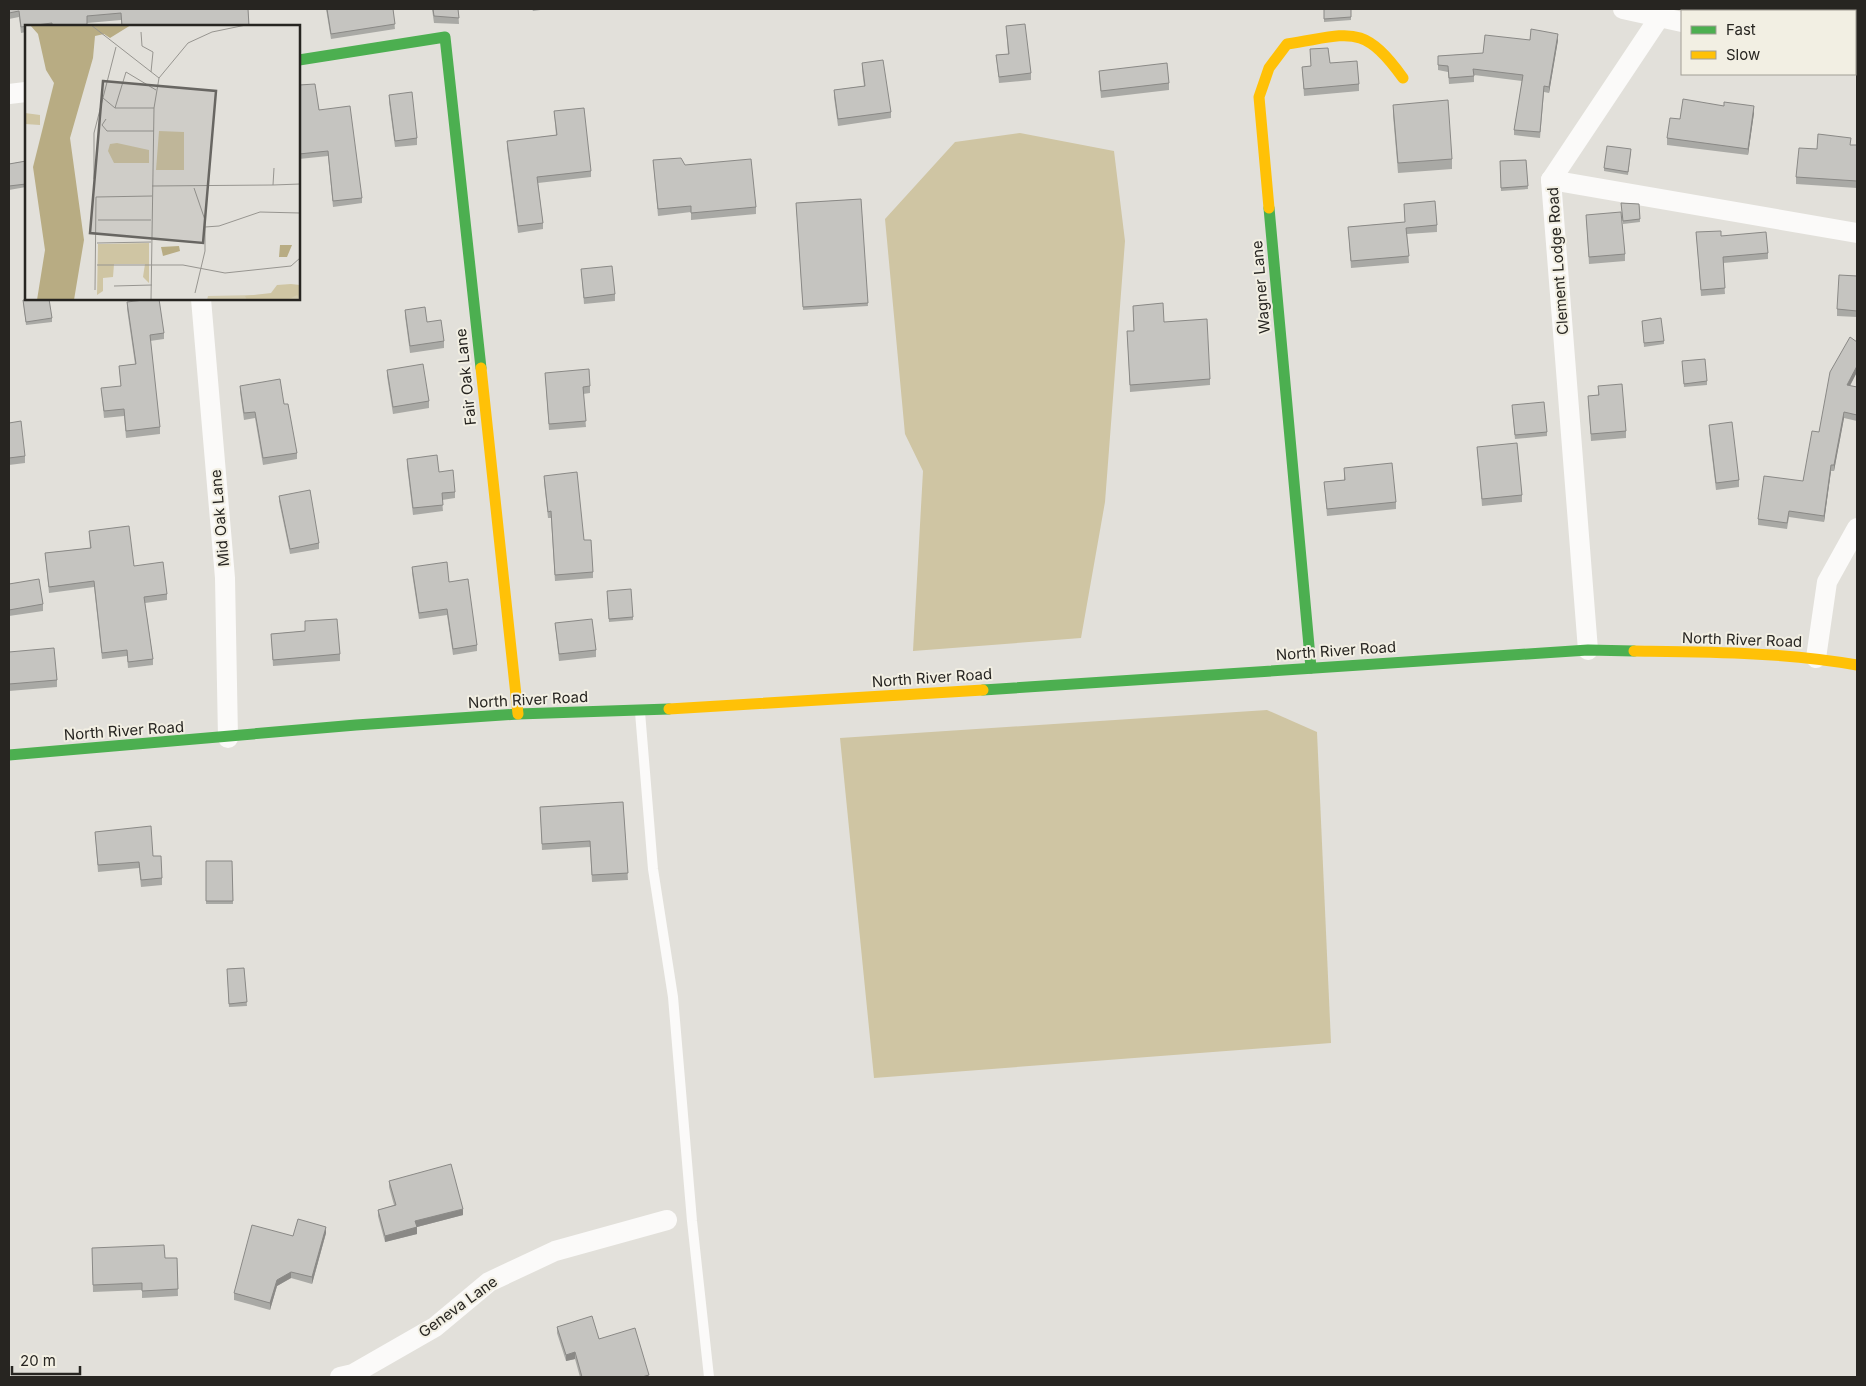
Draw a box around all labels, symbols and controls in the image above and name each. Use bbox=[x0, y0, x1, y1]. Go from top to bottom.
legend bbox=[1681, 10, 1856, 75]
text: Fast bbox=[1726, 20, 1756, 39]
inset map bbox=[25, 25, 300, 300]
text: Slow bbox=[1726, 45, 1760, 64]
street label: Clement Lodge Road bbox=[1543, 186, 1572, 336]
street label: Wagner Lane bbox=[1247, 240, 1274, 335]
street label: Fair Oak Lane bbox=[451, 328, 480, 426]
street label: Mid Oak Lane bbox=[206, 469, 233, 567]
street label: North River Road bbox=[1682, 628, 1803, 651]
street label: North River Road bbox=[1275, 637, 1397, 664]
street label: North River Road bbox=[871, 664, 993, 691]
street label: North River Road bbox=[467, 687, 589, 712]
street label: North River Road bbox=[63, 717, 185, 744]
street label: Geneva Lane bbox=[415, 1272, 501, 1342]
scale bar bbox=[12, 1344, 80, 1376]
text: 20 m bbox=[20, 1351, 56, 1370]

